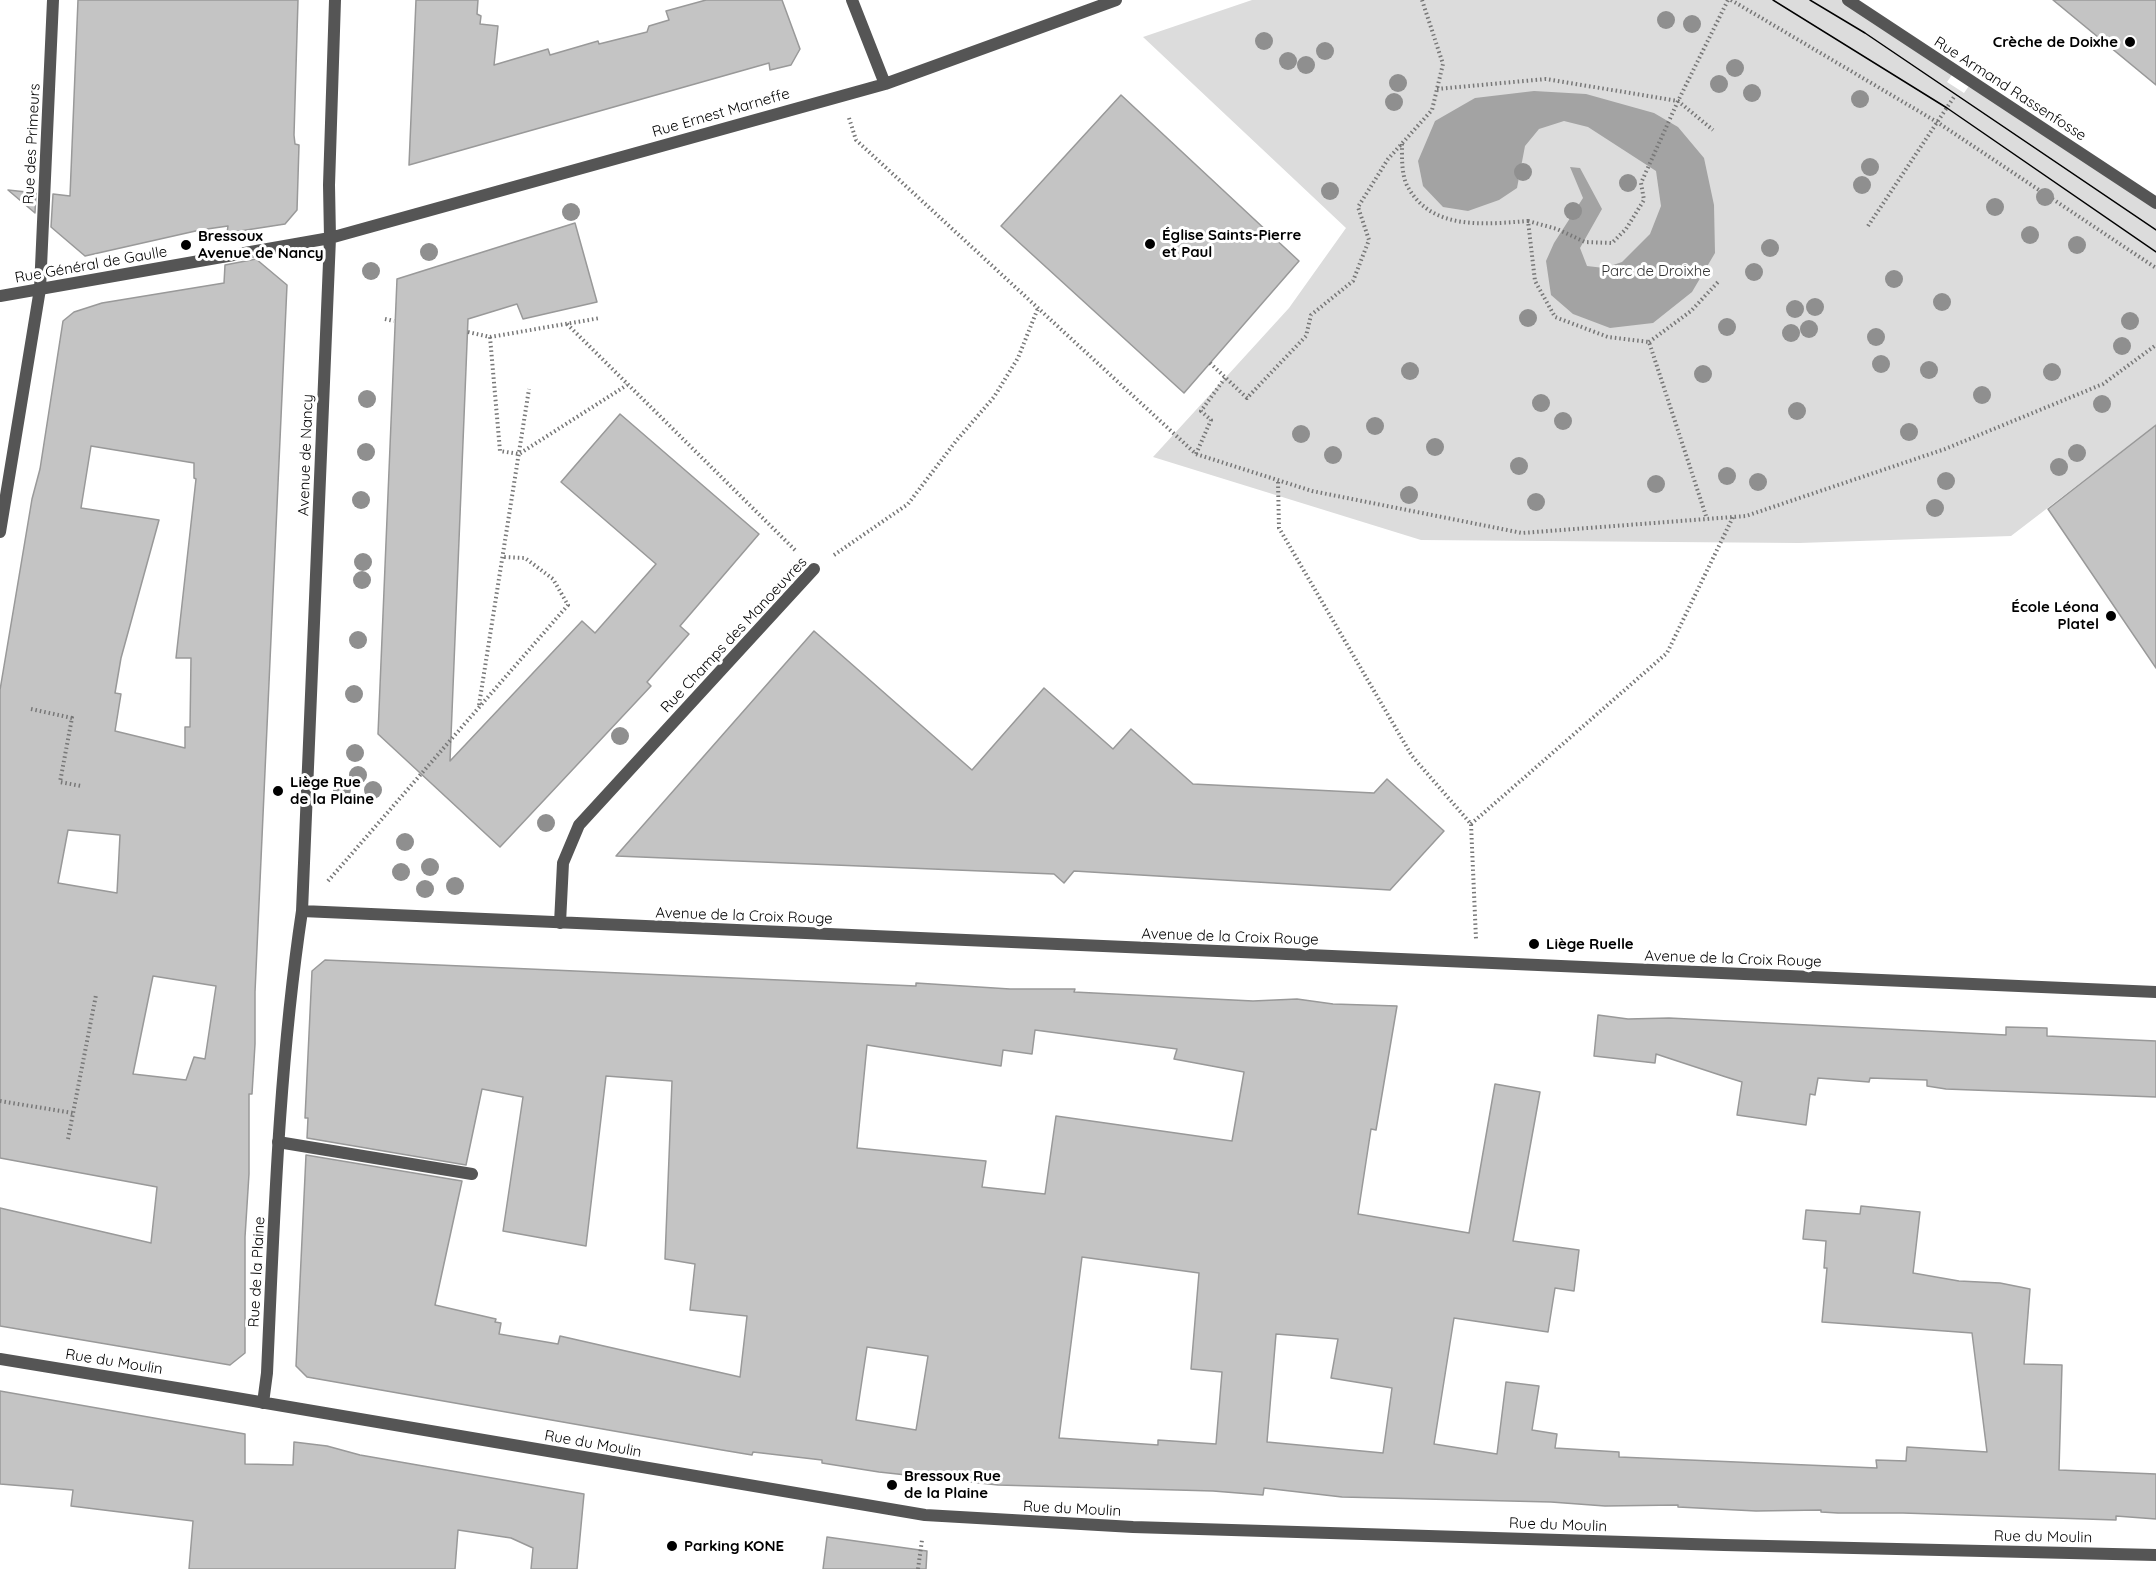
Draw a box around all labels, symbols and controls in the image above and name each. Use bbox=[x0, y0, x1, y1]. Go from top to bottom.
street label: Rue Armand Rassenfosse bbox=[1930, 33, 2090, 145]
place label: Crèche de Doixhe bbox=[1993, 33, 2118, 51]
marker: Crèche de Doixhe bbox=[2123, 35, 2137, 49]
street label: Rue des Primeurs bbox=[20, 83, 44, 205]
street label: Rue Ernest Marneffe bbox=[650, 85, 792, 141]
place label: Église Saints-Pierre et Paul bbox=[1162, 226, 1301, 261]
place label: Bressoux Avenue de Nancy bbox=[198, 227, 324, 262]
marker: Église Saints-Pierre et Paul bbox=[1143, 237, 1157, 251]
marker: Bressoux Avenue de Nancy bbox=[179, 238, 193, 252]
street label: Rue Général de Gaulle bbox=[13, 243, 169, 287]
park label: Parc de Droixhe bbox=[1601, 262, 1711, 280]
street label: Avenue de Nancy bbox=[295, 394, 317, 516]
street label: Rue Champs des Manoeuvres bbox=[657, 553, 811, 717]
place label: École Léona Platel bbox=[2011, 598, 2099, 633]
marker: École Léona Platel bbox=[2104, 609, 2118, 623]
place label: Liège Rue de la Plaine bbox=[290, 773, 374, 808]
marker: Liège Rue de la Plaine bbox=[271, 784, 285, 798]
street label: Avenue de la Croix Rouge bbox=[655, 904, 833, 928]
street label: Avenue de la Croix Rouge bbox=[1141, 925, 1319, 949]
place label: Liège Ruelle bbox=[1546, 935, 1634, 953]
marker: Liège Ruelle bbox=[1527, 937, 1541, 951]
street label: Avenue de la Croix Rouge bbox=[1644, 947, 1822, 971]
street label: Rue de la Plaine bbox=[245, 1216, 269, 1328]
street label: Rue du Moulin bbox=[64, 1345, 164, 1379]
street label: Rue du Moulin bbox=[543, 1427, 643, 1461]
place label: Bressoux Rue de la Plaine bbox=[904, 1467, 1001, 1502]
marker: Bressoux Rue de la Plaine bbox=[885, 1478, 899, 1492]
street label: Rue du Moulin bbox=[1022, 1497, 1122, 1521]
street label: Rue du Moulin bbox=[1509, 1514, 1607, 1536]
street label: Rue du Moulin bbox=[1994, 1527, 2092, 1547]
place label: Parking KONE bbox=[684, 1537, 784, 1555]
marker: Parking KONE bbox=[665, 1539, 679, 1553]

